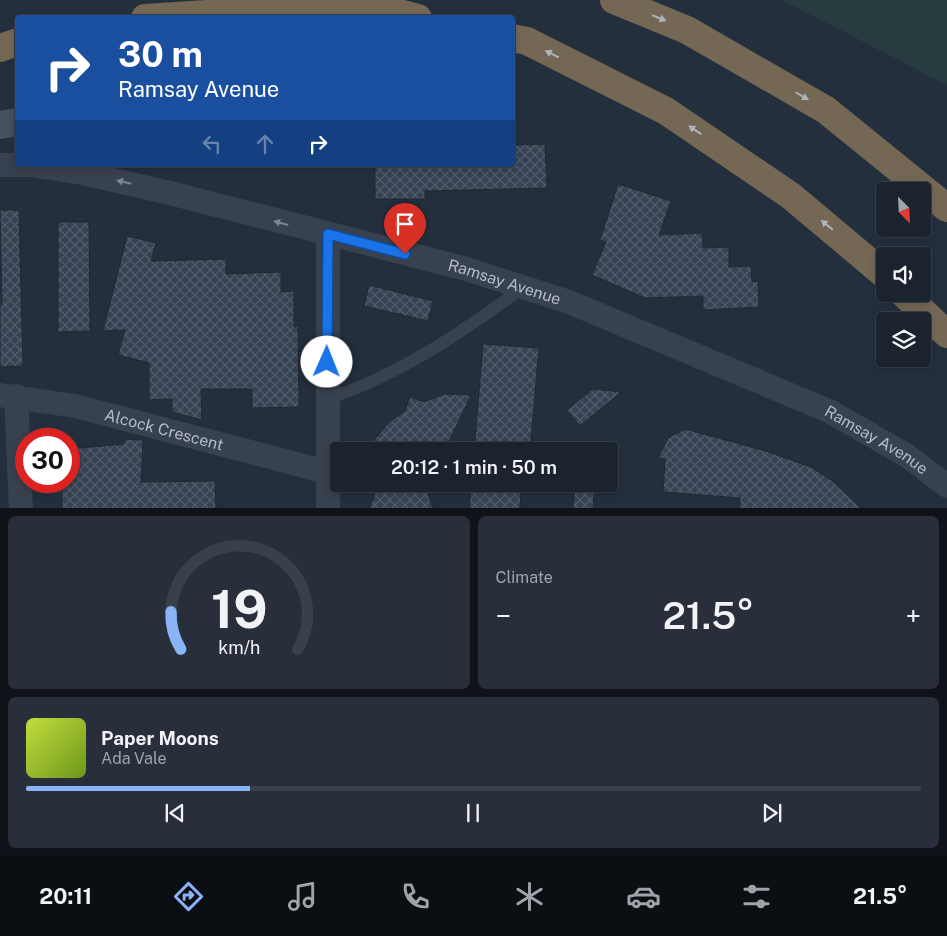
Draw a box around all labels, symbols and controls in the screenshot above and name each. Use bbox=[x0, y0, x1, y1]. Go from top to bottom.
one-way arrow bbox=[652, 15, 666, 23]
text: 30 m bbox=[118, 34, 203, 75]
icon: right bbox=[35, 35, 100, 100]
one-way arrow bbox=[545, 50, 559, 58]
text: Ramsay Avenue bbox=[118, 76, 279, 102]
one-way arrow bbox=[795, 91, 808, 100]
one-way arrow bbox=[688, 126, 702, 135]
icon: left bbox=[198, 130, 226, 158]
icon: ahead bbox=[251, 130, 279, 158]
icon: right bbox=[304, 130, 332, 158]
one-way arrow bbox=[116, 178, 131, 186]
north arrow bbox=[876, 182, 931, 238]
map controls bbox=[876, 182, 931, 367]
pin bbox=[384, 203, 426, 254]
icon: arrive bbox=[391, 210, 419, 238]
one-way arrow bbox=[273, 218, 288, 226]
one-way arrow bbox=[821, 220, 834, 231]
button: sound bbox=[876, 247, 931, 302]
street label: Ramsay Avenue bbox=[446, 256, 563, 309]
button: layers bbox=[876, 312, 931, 367]
position arrow bbox=[300, 335, 352, 387]
street label: Ramsay Avenue bbox=[821, 402, 932, 478]
street label: Alcock Crescent bbox=[103, 405, 226, 455]
speed limit sign: 30 bbox=[15, 428, 80, 493]
text: 20:12 · 1 min · 50 m bbox=[391, 456, 557, 478]
text: Climate bbox=[496, 568, 553, 587]
text: 19 bbox=[210, 579, 267, 640]
text: 21.5° bbox=[662, 593, 754, 638]
text: − bbox=[496, 599, 511, 632]
text: + bbox=[905, 599, 921, 632]
text: km/h bbox=[218, 637, 260, 658]
text: Paper Moons bbox=[101, 727, 219, 749]
text: Ada Vale bbox=[101, 749, 166, 768]
icon: previous bbox=[161, 799, 189, 827]
icon: pause bbox=[459, 799, 487, 827]
icon: next bbox=[758, 799, 786, 827]
icon: directions bbox=[171, 879, 206, 914]
icon: music bbox=[285, 879, 320, 914]
icon: phone bbox=[398, 879, 433, 914]
icon: climate bbox=[512, 879, 547, 914]
icon: car bbox=[626, 879, 661, 914]
icon: filters bbox=[739, 879, 774, 914]
text: 20:11 bbox=[39, 883, 92, 909]
text: 21.5° bbox=[853, 883, 908, 909]

